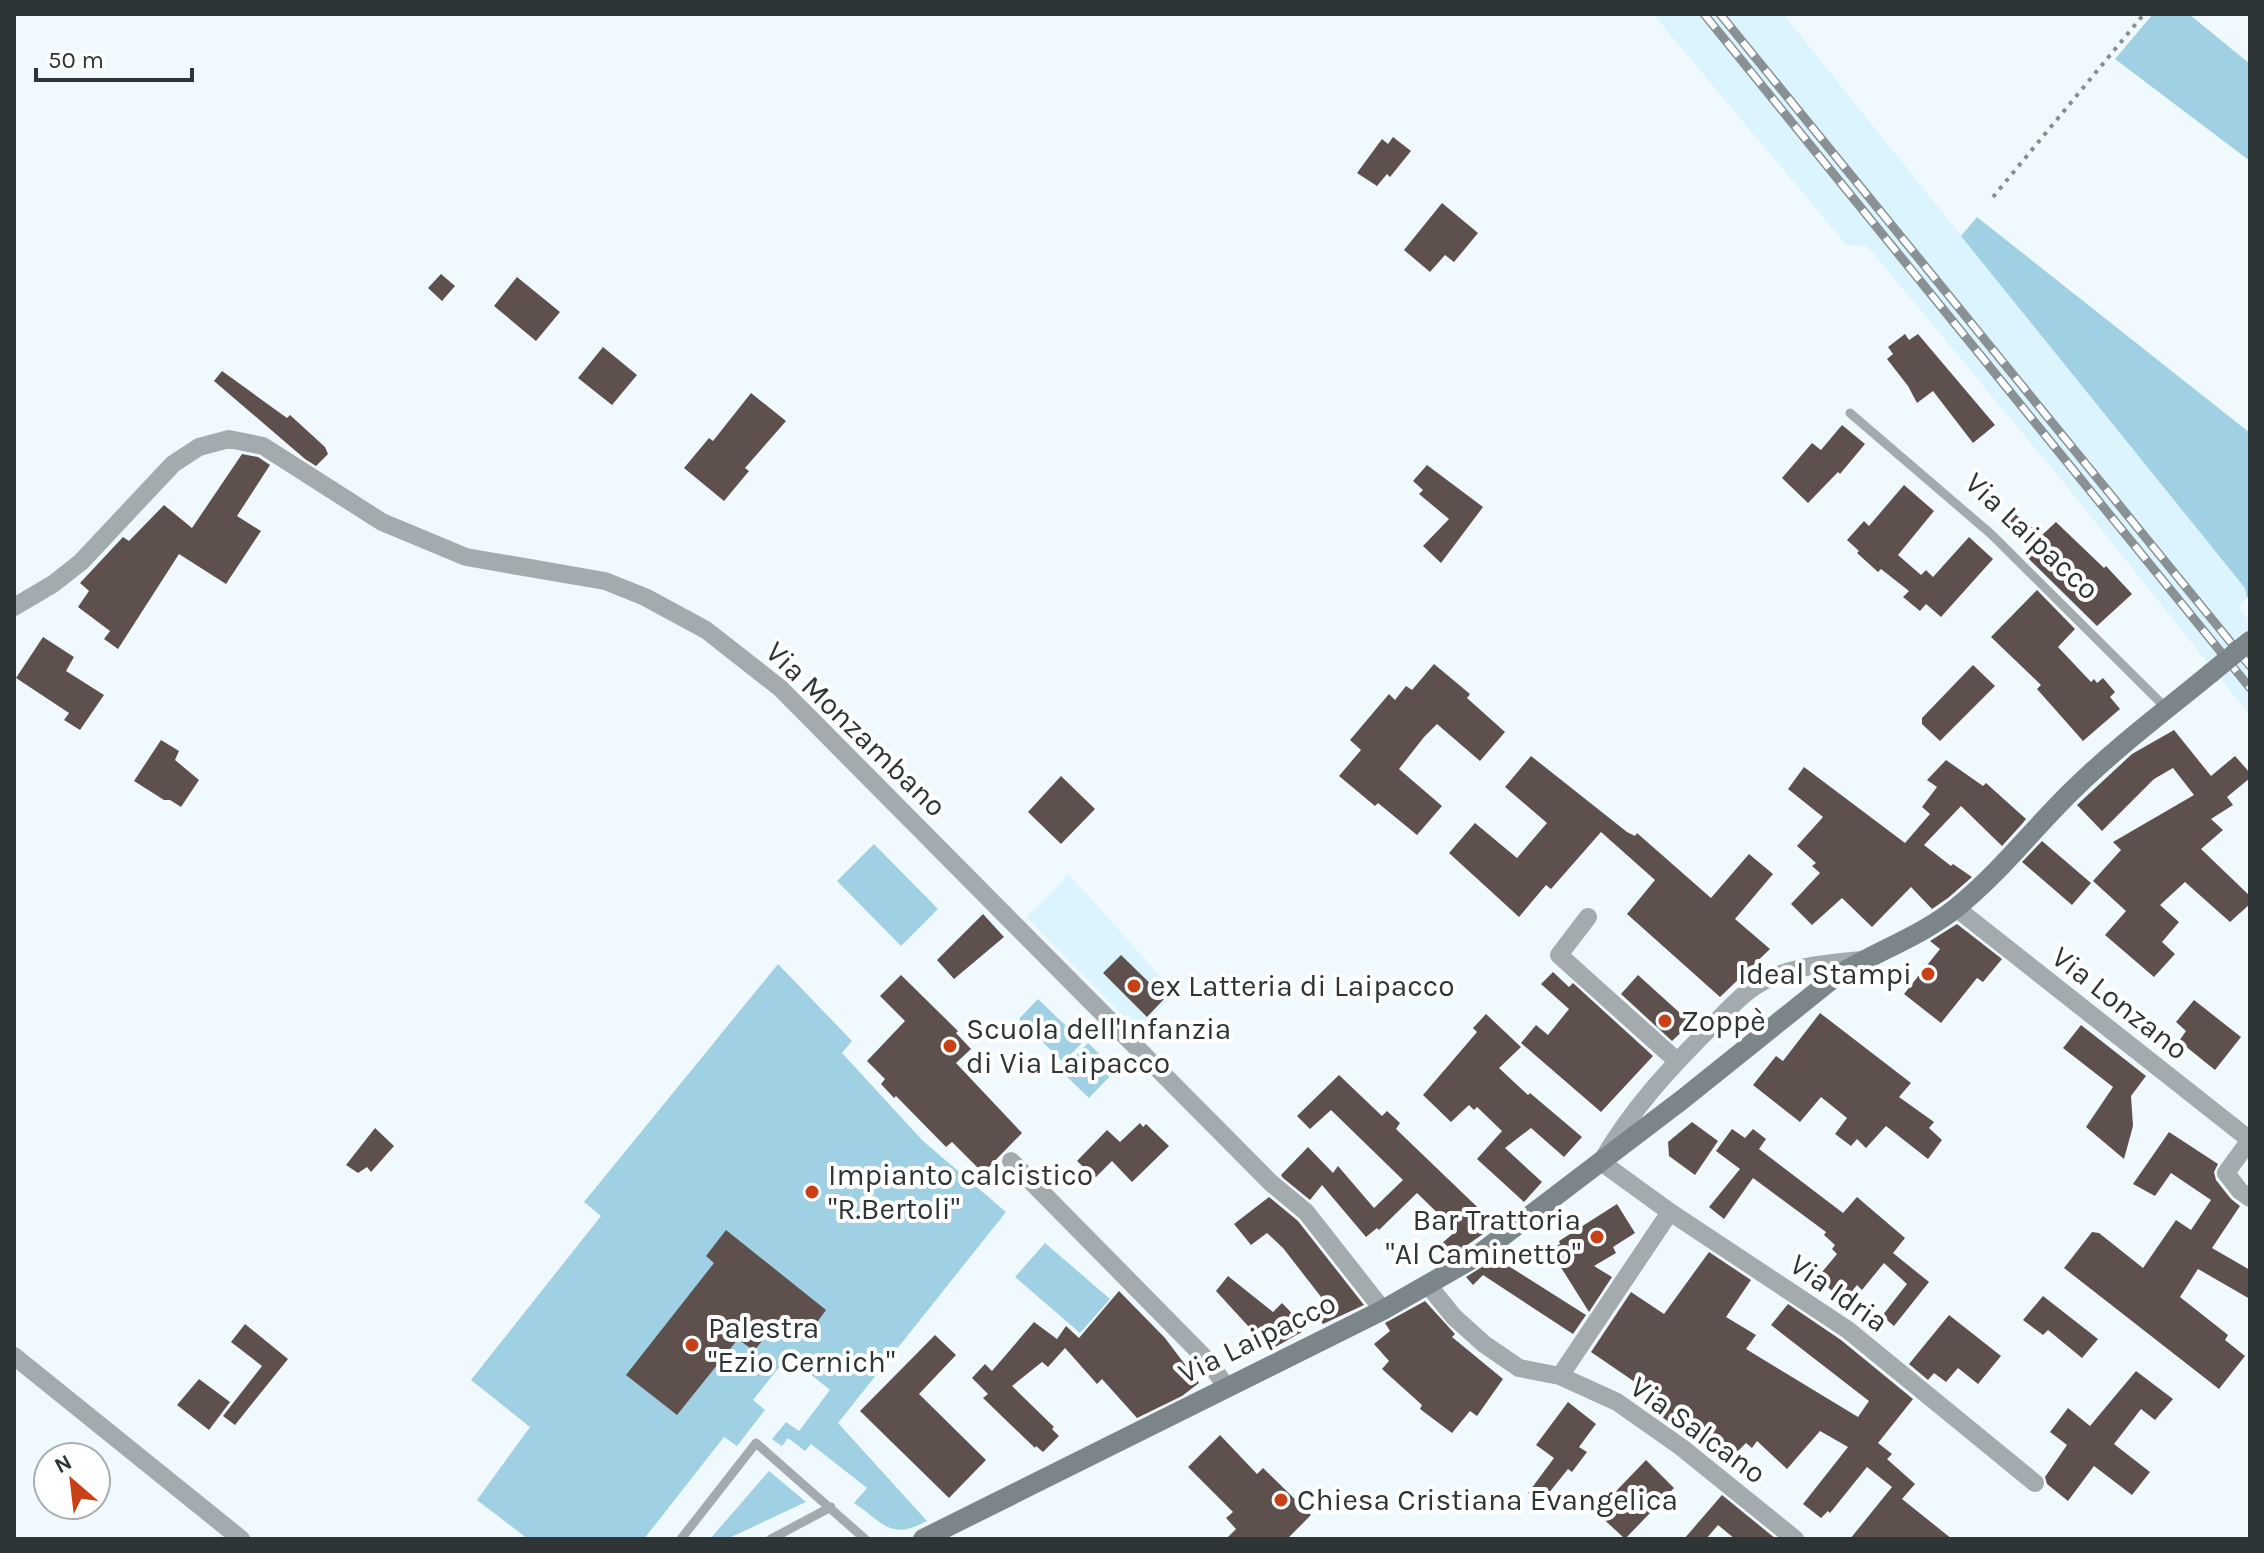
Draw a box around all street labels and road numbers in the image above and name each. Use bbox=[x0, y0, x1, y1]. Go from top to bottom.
street label: Via Laipacco bbox=[1957, 465, 2107, 607]
street label: Via Monzambano bbox=[758, 634, 954, 824]
street label: Via Lonzano bbox=[2045, 939, 2195, 1067]
street label: Via Idria bbox=[1783, 1246, 1895, 1340]
street label: Via Laipacco bbox=[1173, 1284, 1341, 1392]
street label: Via Salcano bbox=[1623, 1369, 1773, 1491]

